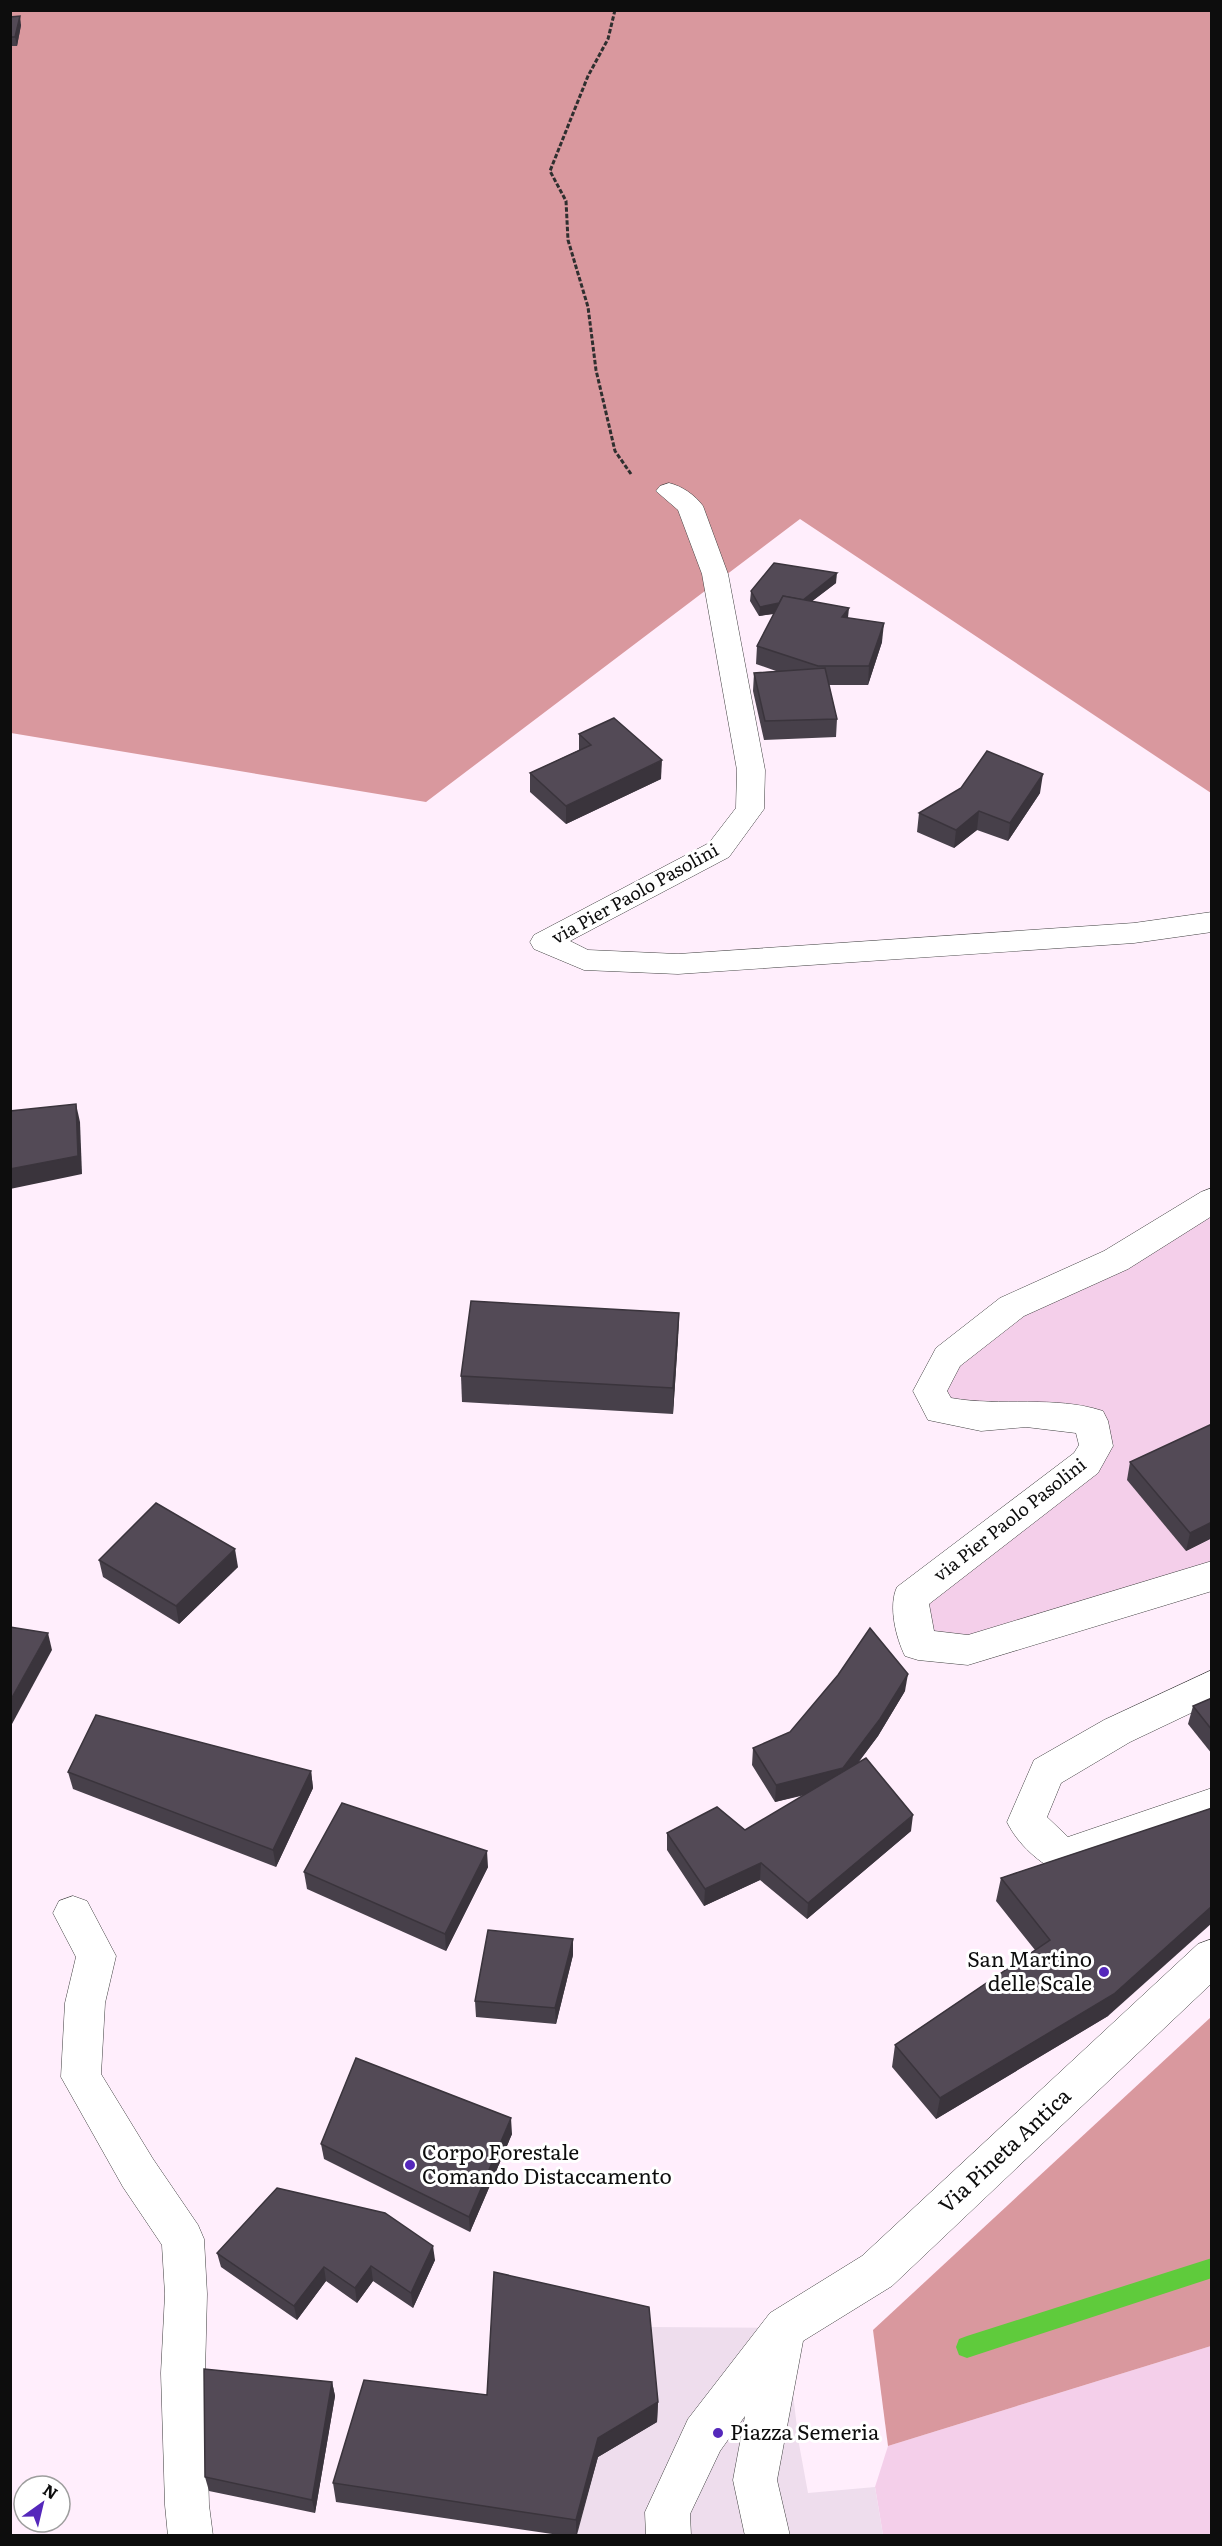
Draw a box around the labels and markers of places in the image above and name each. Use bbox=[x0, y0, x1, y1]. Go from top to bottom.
place label: San Martino delle Scale bbox=[967, 1942, 1092, 1997]
marker: San Martino delle Scale bbox=[1097, 1965, 1111, 1979]
place label: Corpo Forestale Comando Distaccamento bbox=[422, 2135, 672, 2190]
marker: Corpo Forestale Comando Distaccamento bbox=[403, 2158, 417, 2172]
place label: Piazza Semeria bbox=[730, 2415, 880, 2446]
marker: Piazza Semeria bbox=[711, 2426, 725, 2440]

